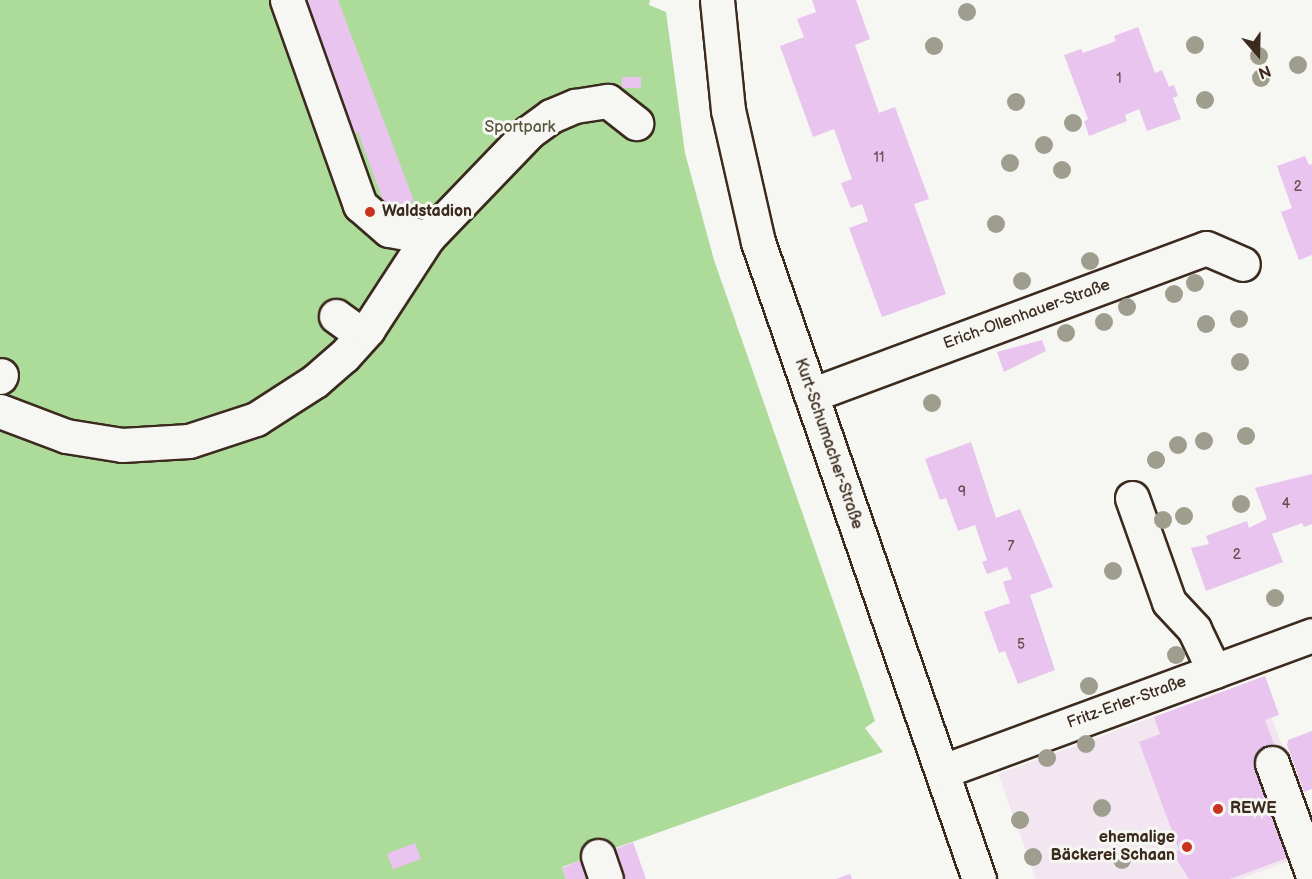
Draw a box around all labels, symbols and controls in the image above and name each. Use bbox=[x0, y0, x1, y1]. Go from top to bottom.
north arrow bbox=[1228, 24, 1288, 84]
text: N bbox=[1255, 60, 1273, 82]
house number: 1 bbox=[1116, 71, 1122, 87]
park label: Sportpark bbox=[485, 118, 555, 138]
house number: 11 bbox=[874, 150, 884, 166]
house number: 2 bbox=[1294, 179, 1302, 195]
place label: Waldstadion bbox=[382, 202, 472, 222]
marker: Waldstadion bbox=[363, 205, 377, 219]
street label: Erich-Ollenhauer-Straße bbox=[941, 276, 1113, 354]
street label: Kurt-Schumacher-Straße bbox=[790, 356, 866, 532]
house number: 9 bbox=[958, 484, 966, 500]
house number: 4 bbox=[1282, 496, 1290, 512]
house number: 7 bbox=[1008, 539, 1014, 555]
house number: 2 bbox=[1233, 547, 1241, 563]
house number: 5 bbox=[1017, 637, 1025, 653]
street label: Fritz-Erler-Straße bbox=[1065, 673, 1189, 733]
place label: REWE bbox=[1230, 799, 1277, 819]
marker: REWE bbox=[1211, 802, 1225, 816]
place label: ehemalige Bäckerei Schaan bbox=[1051, 828, 1175, 866]
marker: ehemalige Bäckerei Schaan bbox=[1180, 840, 1194, 854]

